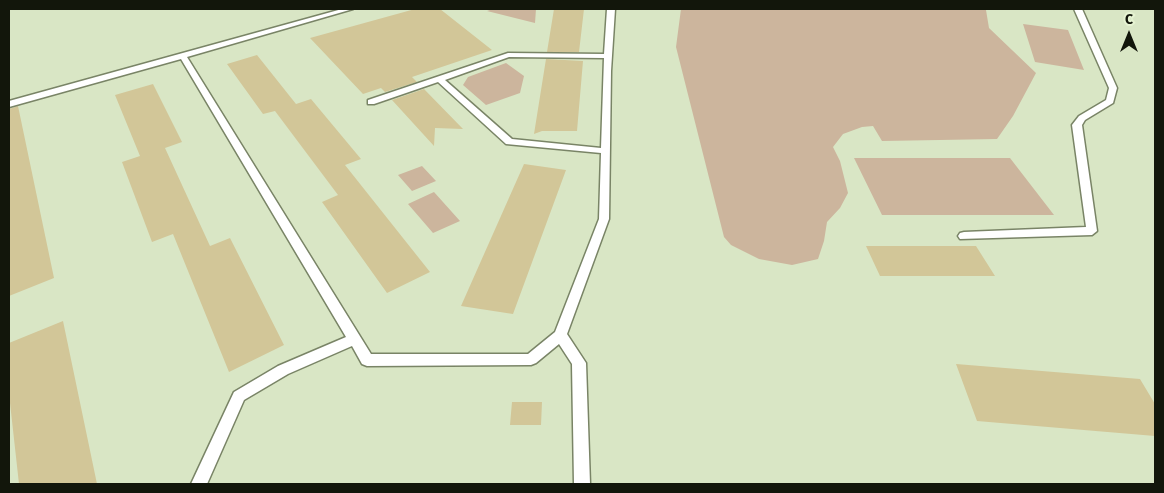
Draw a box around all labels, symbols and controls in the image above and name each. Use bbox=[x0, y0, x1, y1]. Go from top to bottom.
north arrow bbox=[1104, 10, 1154, 60]
text: С bbox=[1125, 11, 1133, 28]

